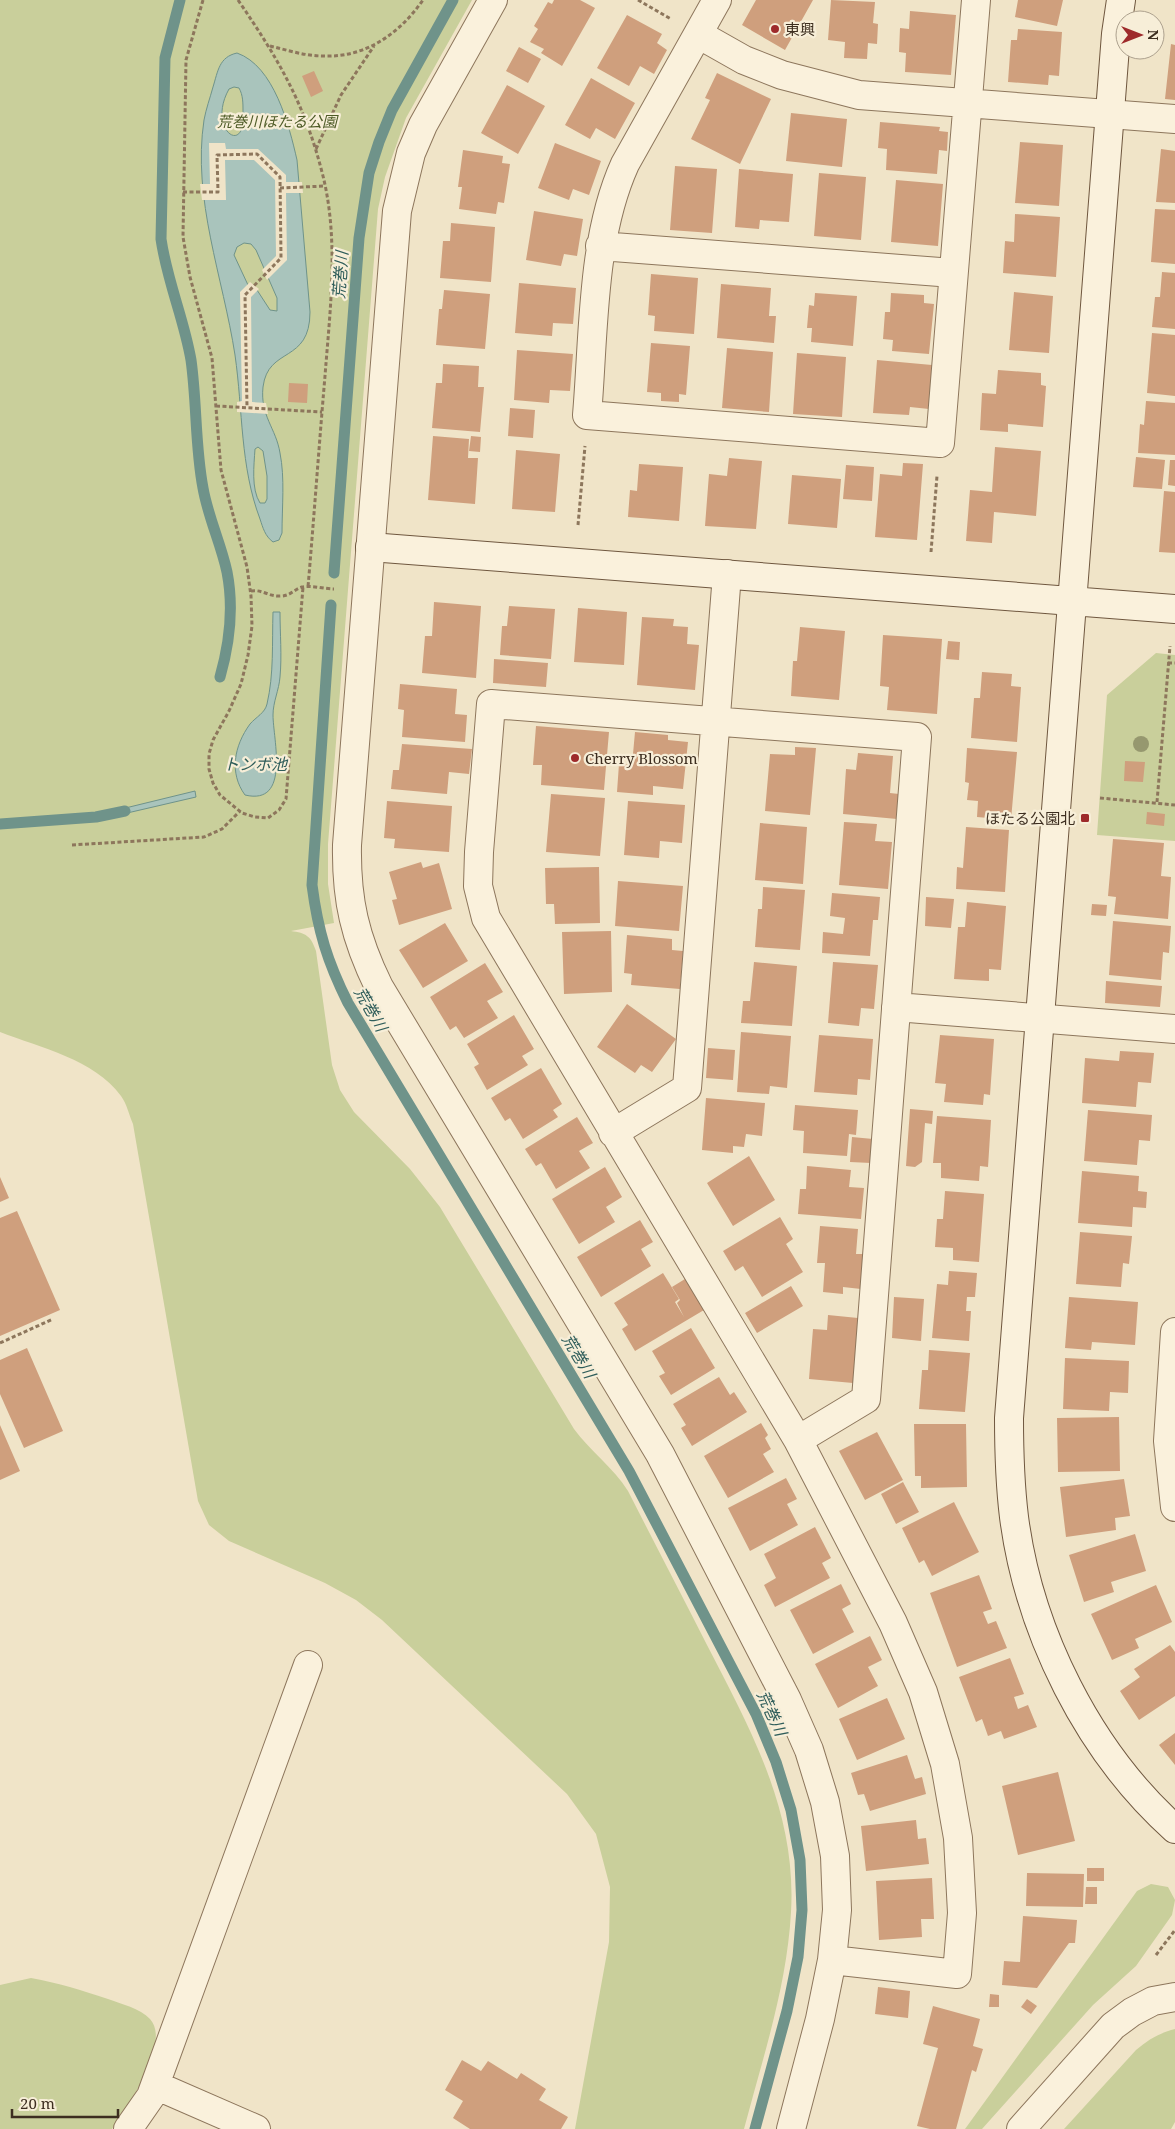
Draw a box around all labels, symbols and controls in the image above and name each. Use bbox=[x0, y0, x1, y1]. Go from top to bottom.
north arrow bbox=[1115, 10, 1165, 60]
place label: 東興 bbox=[785, 19, 815, 39]
marker: 東興 bbox=[769, 23, 781, 35]
text: N bbox=[1144, 29, 1163, 41]
park label: 荒巻川ほたる公園 bbox=[217, 111, 339, 131]
water label: 荒巻川 bbox=[327, 248, 353, 300]
place label: Cherry Blossom bbox=[585, 748, 698, 768]
marker: Cherry Blossom bbox=[569, 752, 581, 764]
water label: トンボ池 bbox=[223, 753, 289, 775]
place label: ほたる公園北 bbox=[985, 808, 1075, 828]
marker: ほたる公園北 bbox=[1079, 812, 1091, 824]
water label: 荒巻川 bbox=[349, 983, 394, 1037]
water label: 荒巻川 bbox=[557, 1330, 602, 1384]
water label: 荒巻川 bbox=[752, 1687, 793, 1741]
scale bar bbox=[12, 2086, 119, 2118]
text: 20 m bbox=[20, 2093, 55, 2113]

